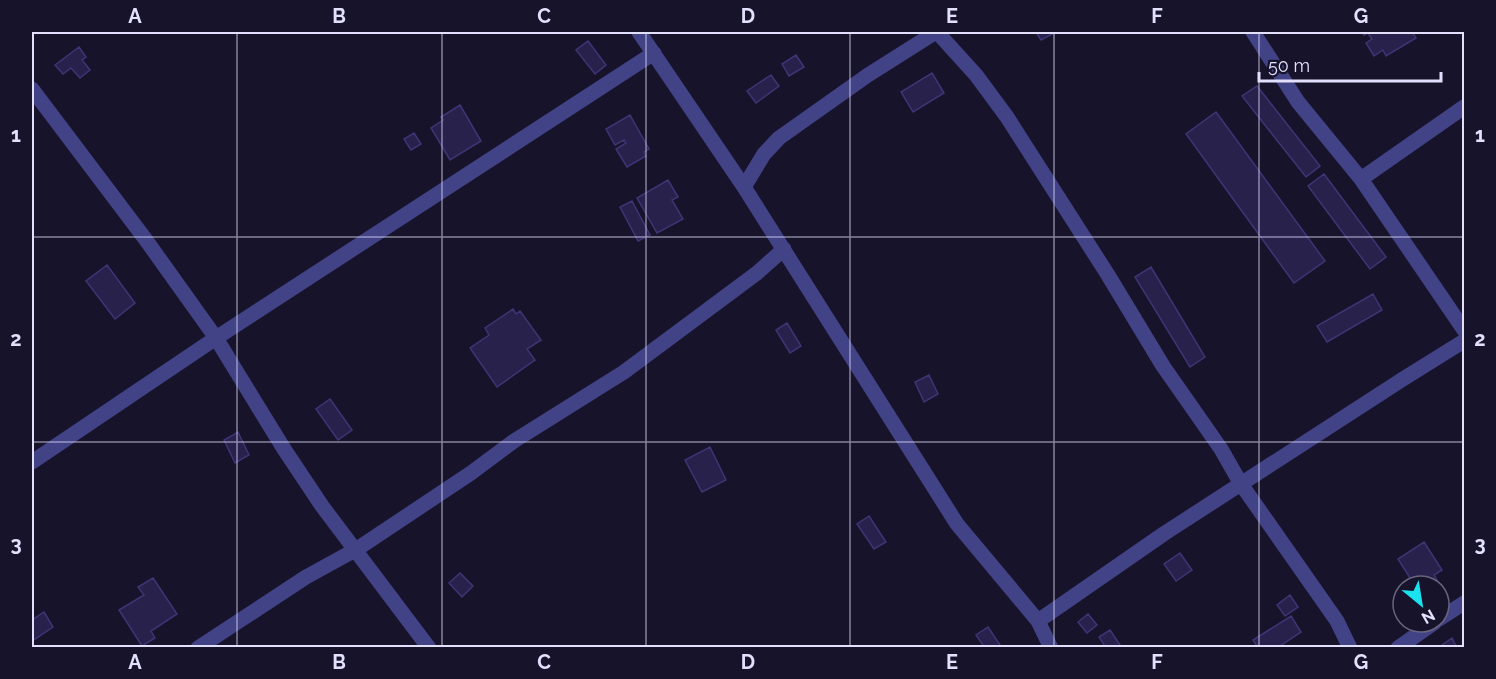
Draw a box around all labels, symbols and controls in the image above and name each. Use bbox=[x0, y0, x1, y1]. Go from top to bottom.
text: A bbox=[128, 4, 142, 28]
text: B bbox=[332, 4, 346, 28]
text: C bbox=[537, 4, 551, 28]
text: D bbox=[741, 4, 755, 28]
text: E bbox=[946, 4, 958, 28]
text: F bbox=[1151, 4, 1163, 28]
text: G bbox=[1354, 4, 1368, 28]
scale bar bbox=[1259, 45, 1440, 83]
text: 50 m bbox=[1268, 55, 1310, 76]
text: 1 bbox=[11, 123, 21, 147]
text: 1 bbox=[1475, 123, 1485, 147]
text: 2 bbox=[10, 327, 22, 351]
text: 2 bbox=[1474, 327, 1486, 351]
text: 3 bbox=[10, 532, 22, 556]
text: 3 bbox=[1474, 532, 1486, 556]
north arrow bbox=[1391, 574, 1451, 634]
text: N bbox=[1418, 605, 1438, 628]
text: A bbox=[128, 650, 142, 674]
text: B bbox=[332, 650, 346, 674]
text: C bbox=[537, 650, 551, 674]
text: D bbox=[741, 650, 755, 674]
text: E bbox=[946, 650, 958, 674]
text: F bbox=[1151, 650, 1163, 674]
text: G bbox=[1354, 650, 1368, 674]

